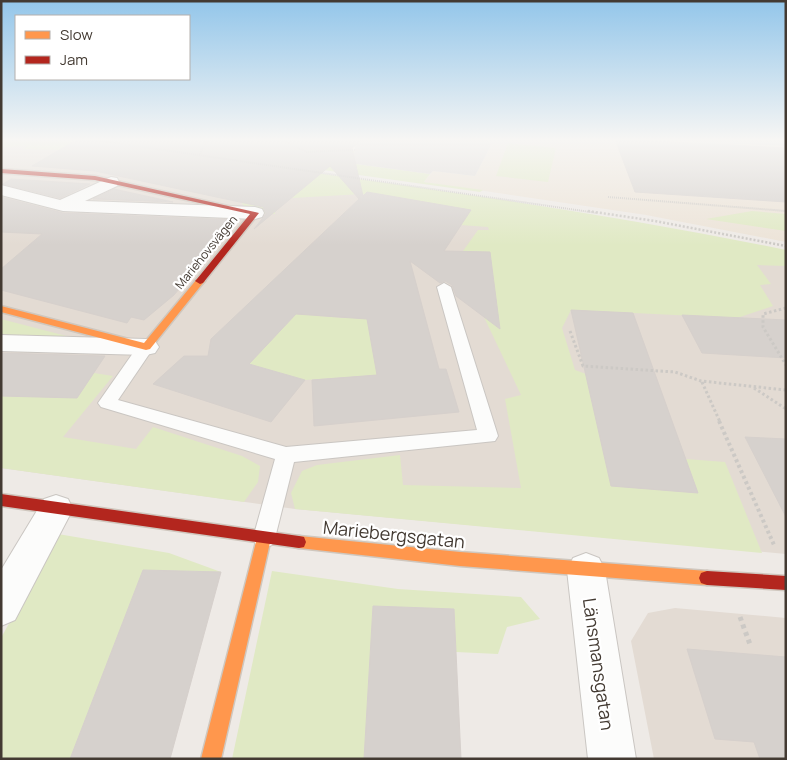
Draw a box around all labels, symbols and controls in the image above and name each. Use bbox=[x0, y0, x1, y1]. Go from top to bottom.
legend bbox=[15, 15, 190, 80]
text: Slow bbox=[60, 24, 93, 45]
text: Jam bbox=[60, 49, 88, 70]
street label: Mariehovsvägen bbox=[171, 212, 241, 292]
street label: Mariebergsgatan bbox=[322, 515, 466, 553]
street label: Länsmansgatan bbox=[578, 596, 620, 732]

